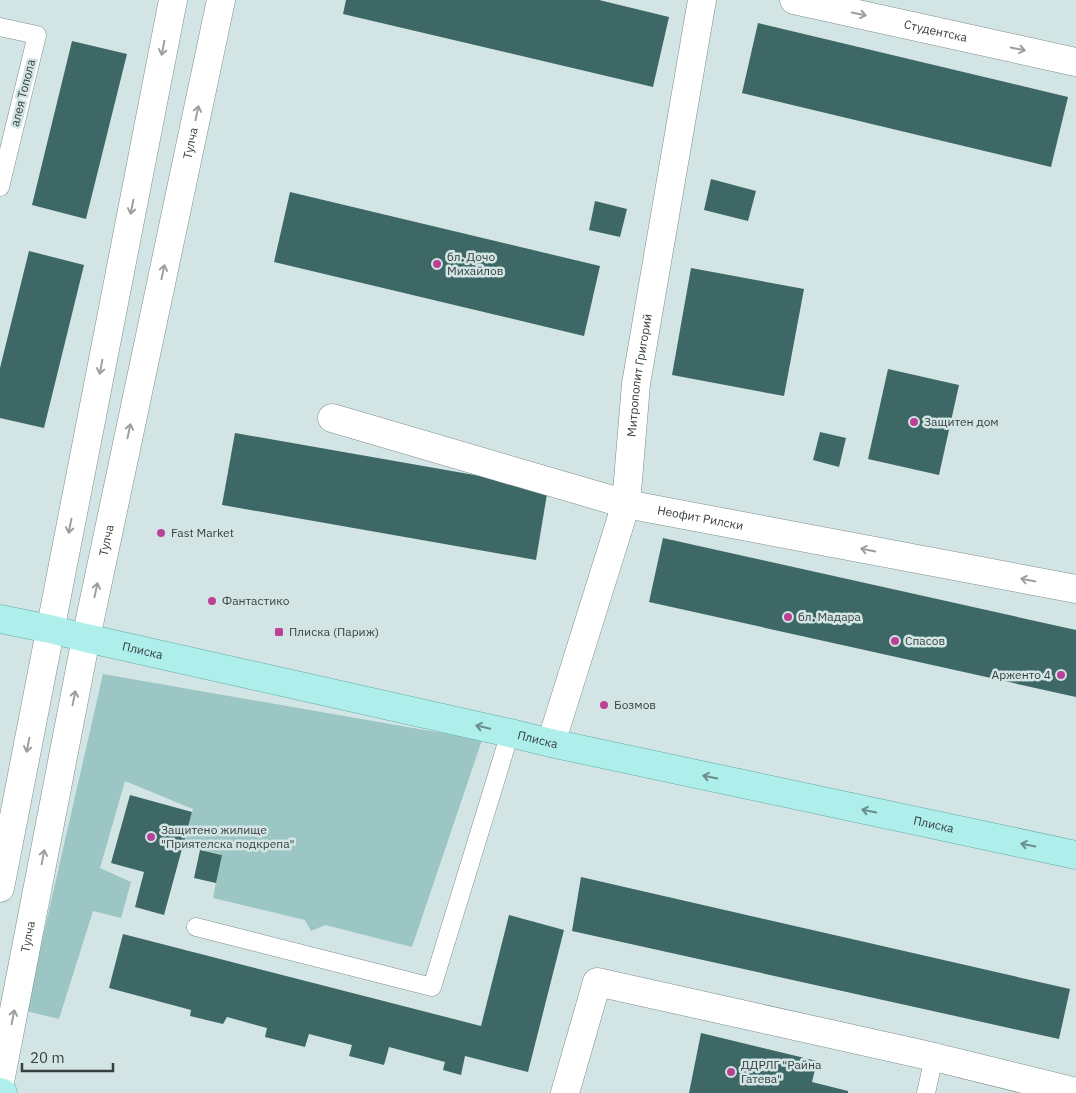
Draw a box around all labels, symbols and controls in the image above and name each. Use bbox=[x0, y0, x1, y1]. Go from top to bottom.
one-way arrow bbox=[850, 10, 866, 19]
street label: Студентска bbox=[903, 16, 969, 45]
one-way arrow bbox=[158, 39, 168, 55]
one-way arrow bbox=[1009, 45, 1025, 54]
street label: алея Топола bbox=[7, 57, 38, 128]
one-way arrow bbox=[193, 106, 202, 122]
street label: Тулча bbox=[180, 125, 201, 160]
one-way arrow bbox=[127, 199, 137, 215]
place label: бл. Дочо Михайлов bbox=[447, 249, 504, 278]
marker: бл. Дочо Михайлов bbox=[431, 258, 443, 270]
one-way arrow bbox=[159, 265, 168, 281]
street label: Митрополит Григорий bbox=[624, 312, 655, 437]
one-way arrow bbox=[96, 358, 105, 374]
place label: Защитен дом bbox=[924, 414, 999, 429]
marker: Защитен дом bbox=[908, 416, 920, 428]
one-way arrow bbox=[125, 424, 135, 440]
street label: Неофит Рилски bbox=[656, 502, 745, 533]
one-way arrow bbox=[65, 518, 74, 534]
street label: Тулча bbox=[96, 523, 117, 557]
place label: Fast Market bbox=[171, 525, 234, 540]
marker: Fast Market bbox=[155, 527, 167, 539]
one-way arrow bbox=[861, 544, 877, 554]
one-way arrow bbox=[1020, 574, 1036, 584]
one-way arrow bbox=[92, 583, 101, 599]
place label: Фантастико bbox=[222, 593, 290, 608]
marker: Фантастико bbox=[206, 595, 218, 607]
place label: бл. Мадара bbox=[798, 609, 862, 624]
marker: бл. Мадара bbox=[782, 611, 794, 623]
place label: Плиска (Париж) bbox=[289, 624, 379, 639]
marker: Плиска (Париж) bbox=[273, 626, 285, 638]
place label: Спасов bbox=[905, 633, 945, 648]
marker: Спасов bbox=[889, 635, 901, 647]
street label: Плиска bbox=[121, 638, 165, 662]
place label: Арженто 4 bbox=[992, 667, 1051, 682]
marker: Арженто 4 bbox=[1055, 669, 1067, 681]
one-way arrow bbox=[70, 690, 79, 706]
place label: Бозмов bbox=[614, 697, 656, 712]
marker: Бозмов bbox=[598, 699, 610, 711]
one-way arrow bbox=[476, 722, 492, 731]
street label: Плиска bbox=[516, 727, 560, 751]
one-way arrow bbox=[22, 737, 32, 753]
one-way arrow bbox=[703, 772, 719, 781]
one-way arrow bbox=[862, 806, 878, 815]
street label: Плиска bbox=[912, 813, 956, 836]
place label: Защитено жилище "Приятелска подкрепа" bbox=[161, 822, 294, 851]
marker: Защитено жилище "Приятелска подкрепа" bbox=[145, 831, 157, 843]
one-way arrow bbox=[1021, 840, 1037, 849]
one-way arrow bbox=[39, 850, 49, 866]
street label: Тулча bbox=[17, 919, 38, 954]
one-way arrow bbox=[8, 1009, 18, 1025]
scale bar bbox=[22, 1040, 114, 1072]
text: 20 m bbox=[30, 1048, 65, 1067]
place label: ДДРЛГ "Райна Гатева" bbox=[741, 1057, 822, 1086]
marker: ДДРЛГ "Райна Гатева" bbox=[725, 1066, 737, 1078]

